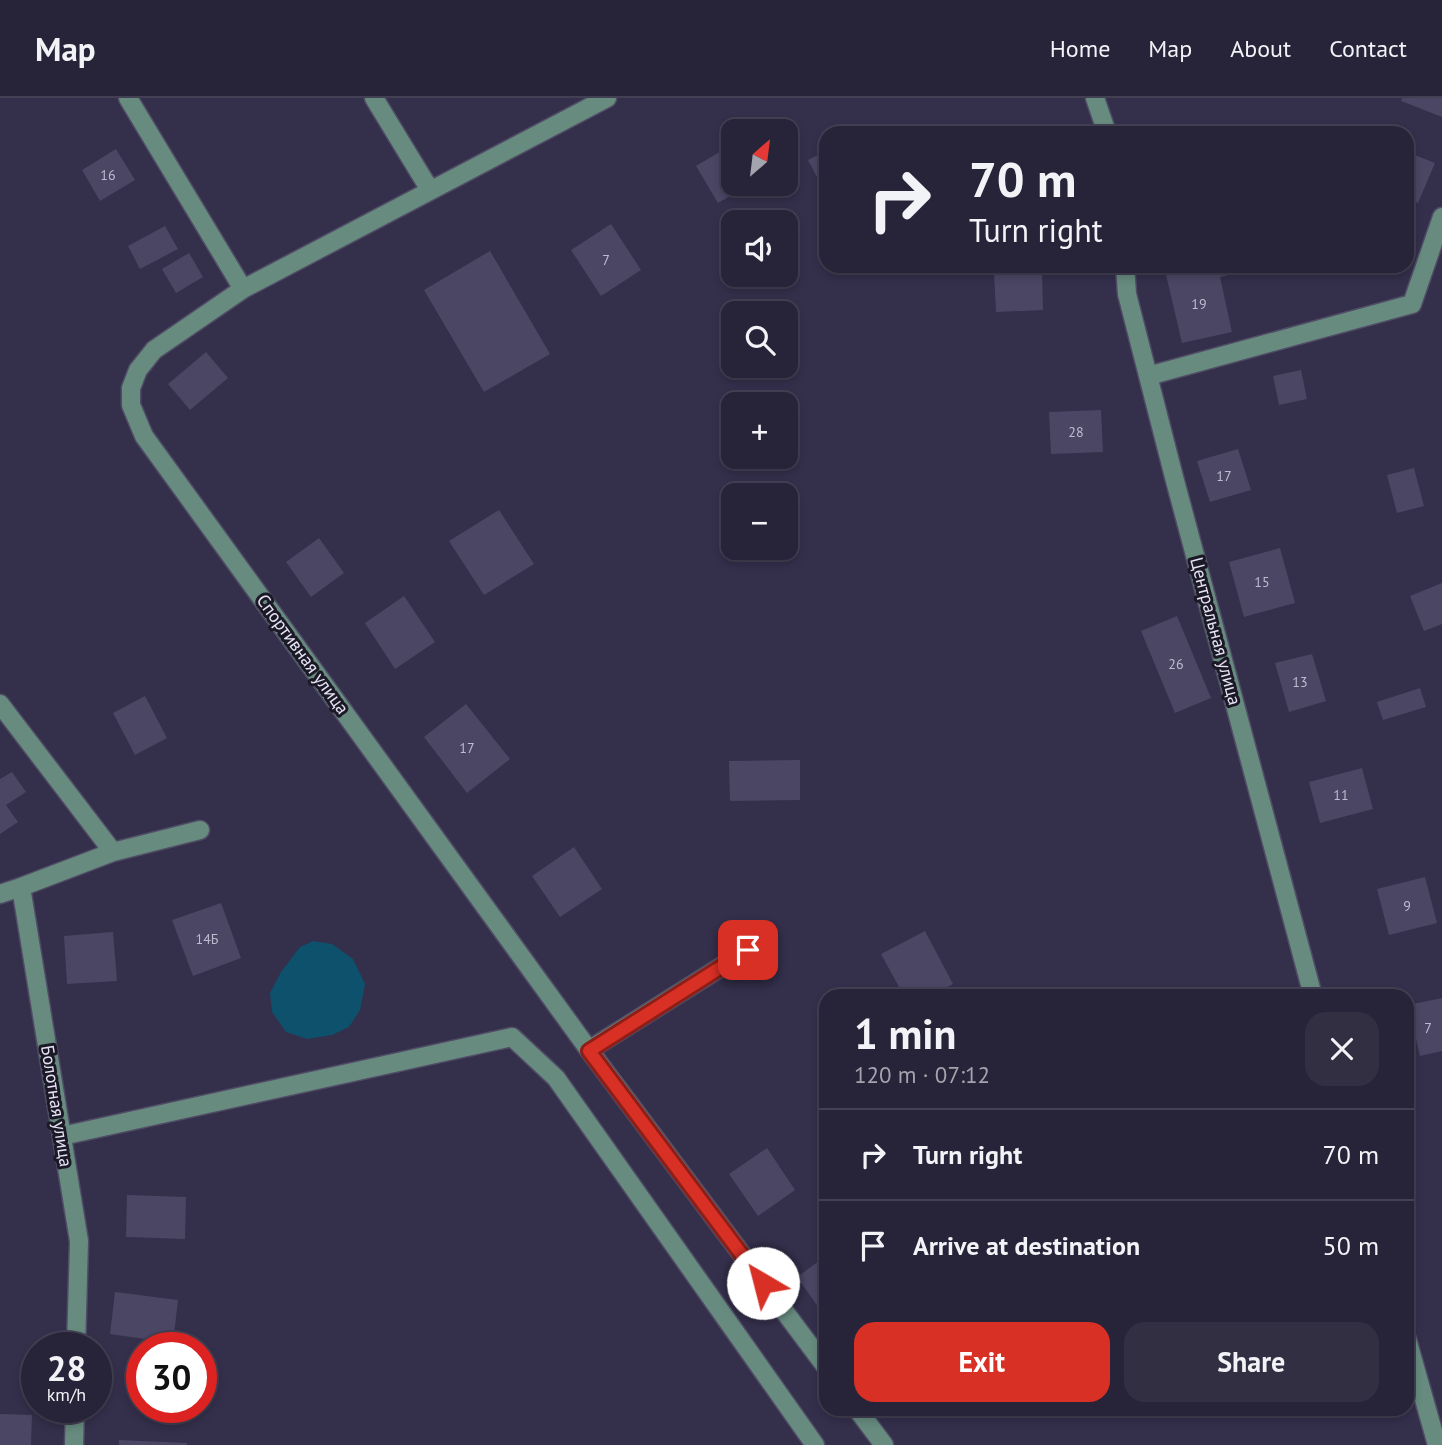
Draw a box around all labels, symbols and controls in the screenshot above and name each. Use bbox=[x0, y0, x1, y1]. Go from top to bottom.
text: Map bbox=[35, 27, 96, 70]
text: Home bbox=[1050, 33, 1110, 64]
text: Map bbox=[1148, 33, 1192, 64]
text: About bbox=[1230, 33, 1291, 64]
text: Contact bbox=[1329, 33, 1407, 64]
north arrow bbox=[721, 119, 798, 196]
map controls bbox=[721, 119, 798, 560]
text: 70 m bbox=[969, 147, 1076, 211]
icon: right bbox=[854, 154, 945, 245]
house number: 16 bbox=[100, 166, 116, 184]
text: Turn right bbox=[969, 209, 1103, 251]
button: sound bbox=[721, 210, 798, 287]
house number: 7 bbox=[602, 251, 610, 269]
house number: 19 bbox=[1191, 295, 1207, 313]
button: search bbox=[721, 301, 798, 378]
button: + bbox=[721, 392, 798, 469]
house number: 28 bbox=[1068, 423, 1084, 441]
house number: 17 bbox=[1216, 467, 1232, 485]
button: − bbox=[721, 483, 798, 560]
street label: Центральная улица bbox=[1185, 555, 1247, 707]
house number: 15 bbox=[1254, 573, 1270, 591]
street label: Спортивная улица bbox=[252, 589, 354, 719]
house number: 26 bbox=[1168, 655, 1184, 673]
house number: 13 bbox=[1292, 673, 1308, 691]
house number: 17 bbox=[459, 739, 475, 757]
house number: 11 bbox=[1333, 786, 1349, 804]
house number: 9 bbox=[1403, 897, 1411, 915]
pin bbox=[718, 920, 778, 980]
house number: 14Б bbox=[196, 930, 219, 948]
icon: arrive bbox=[729, 931, 767, 969]
text: 1 min bbox=[854, 1006, 956, 1061]
button: close bbox=[1305, 1012, 1379, 1086]
house number: 7 bbox=[1424, 1019, 1432, 1037]
street label: Болотная улица bbox=[36, 1044, 78, 1168]
text: 120 m · 07:12 bbox=[854, 1060, 990, 1089]
icon: right bbox=[854, 1136, 892, 1174]
text: Turn right bbox=[913, 1138, 1022, 1171]
text: 70 m bbox=[1323, 1138, 1379, 1171]
icon: arrive bbox=[854, 1227, 892, 1265]
text: Arrive at destination bbox=[913, 1229, 1140, 1262]
text: 50 m bbox=[1323, 1229, 1379, 1262]
position arrow bbox=[726, 1246, 800, 1320]
button: Exit bbox=[854, 1322, 1110, 1402]
button: Share bbox=[1124, 1322, 1379, 1402]
speed limit sign: 30 bbox=[126, 1332, 217, 1423]
text: 28 bbox=[47, 1345, 86, 1391]
text: km/h bbox=[47, 1383, 86, 1406]

